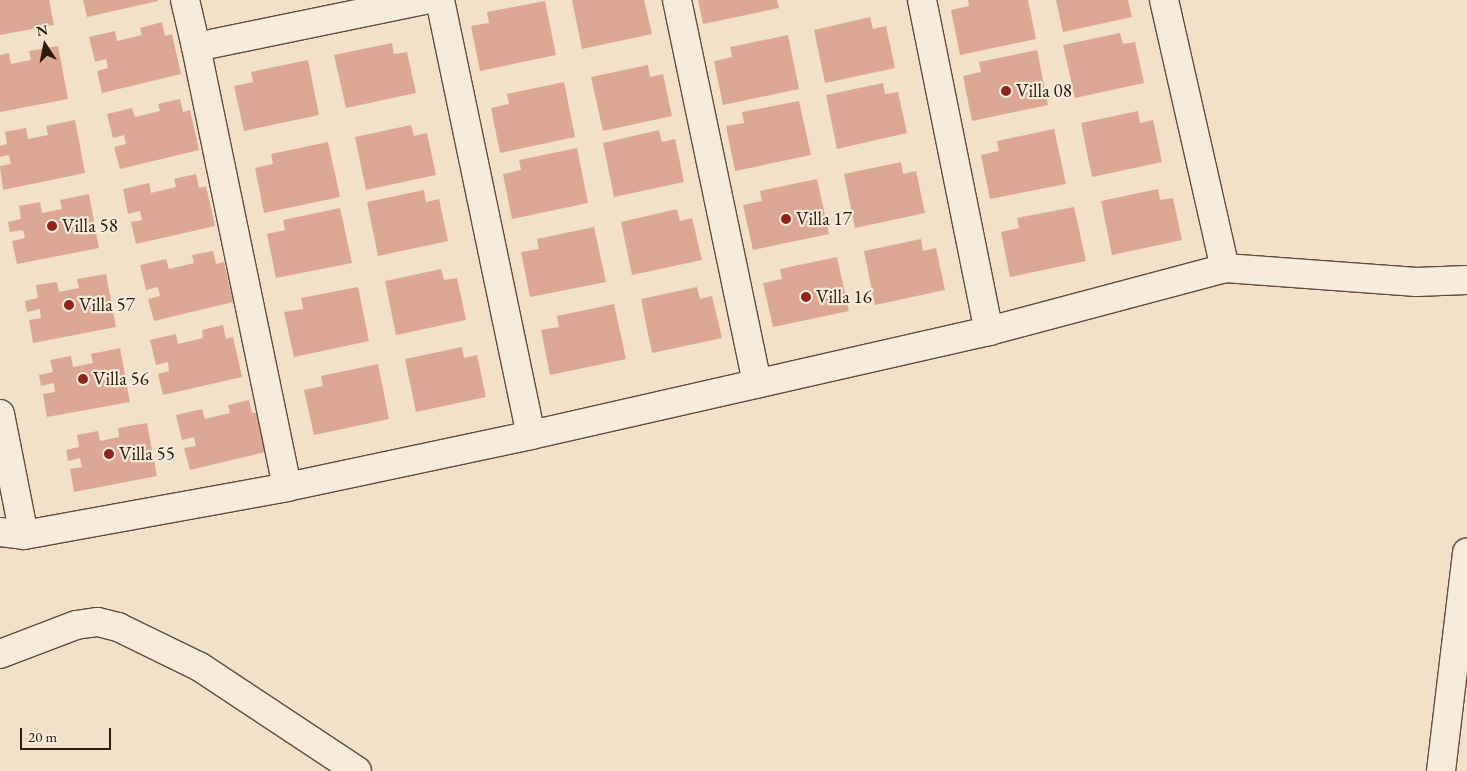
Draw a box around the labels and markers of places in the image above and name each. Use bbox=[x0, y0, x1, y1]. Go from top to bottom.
place label: Villa 08 bbox=[1016, 80, 1072, 102]
marker: Villa 08 bbox=[1000, 85, 1012, 97]
place label: Villa 17 bbox=[796, 208, 852, 230]
marker: Villa 17 bbox=[780, 213, 792, 225]
place label: Villa 58 bbox=[62, 215, 118, 237]
marker: Villa 58 bbox=[46, 220, 58, 232]
place label: Villa 16 bbox=[816, 286, 872, 308]
marker: Villa 16 bbox=[800, 291, 812, 303]
place label: Villa 57 bbox=[79, 294, 135, 316]
marker: Villa 57 bbox=[63, 299, 75, 311]
place label: Villa 56 bbox=[93, 368, 149, 390]
marker: Villa 56 bbox=[77, 373, 89, 385]
place label: Villa 55 bbox=[119, 443, 175, 465]
marker: Villa 55 bbox=[103, 448, 115, 460]

